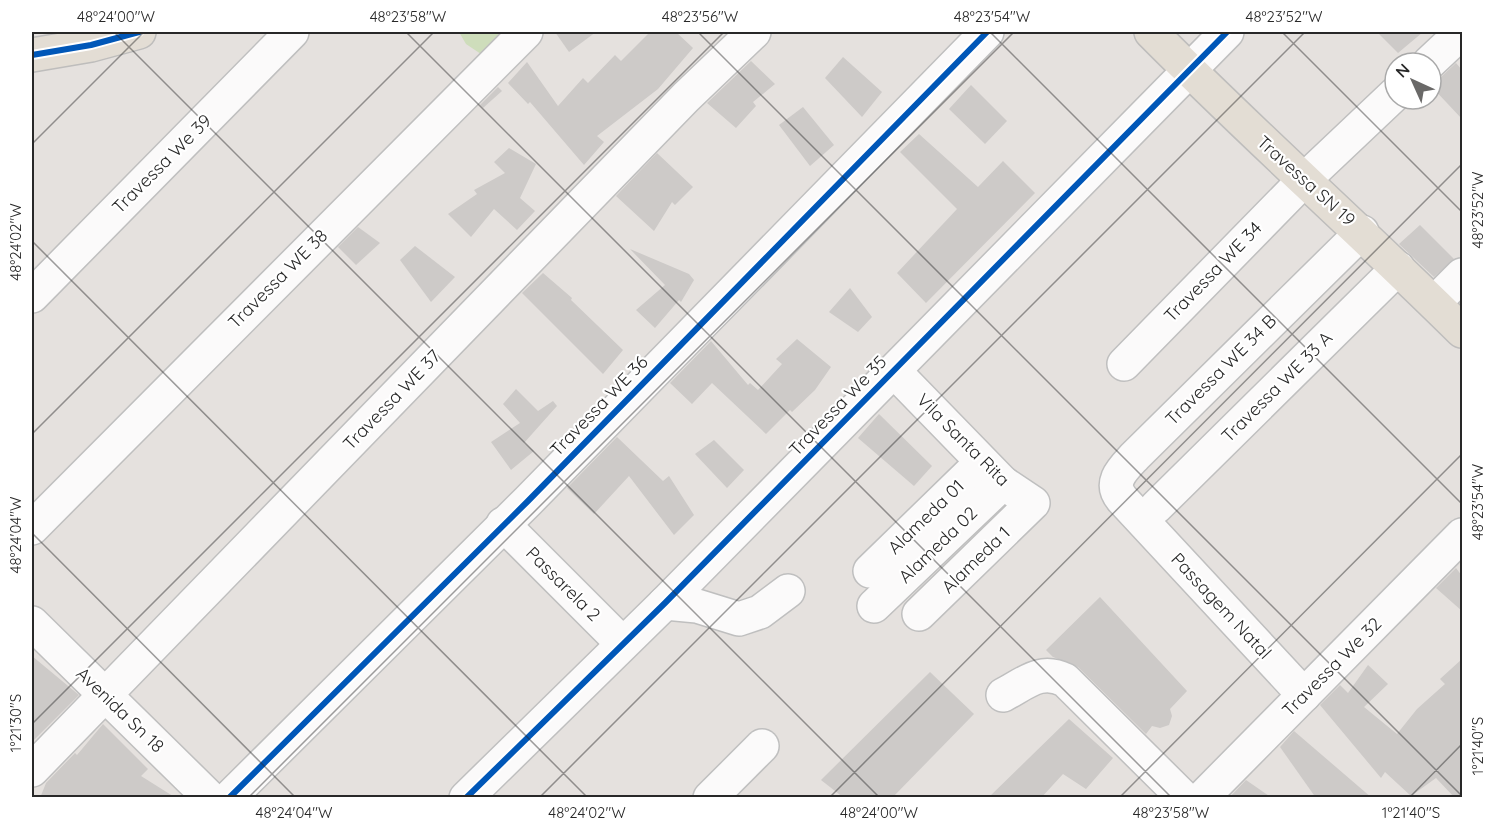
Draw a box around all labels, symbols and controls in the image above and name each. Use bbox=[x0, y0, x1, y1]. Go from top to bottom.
text: 48°24'00"W bbox=[77, 7, 155, 26]
text: 48°23'58"W bbox=[370, 7, 447, 26]
text: 48°23'56"W bbox=[662, 7, 739, 26]
text: 48°23'54"W bbox=[954, 7, 1031, 26]
text: 48°23'52"W bbox=[1246, 7, 1323, 26]
north arrow bbox=[1383, 51, 1443, 111]
text: N bbox=[1391, 59, 1414, 82]
street label: Travessa We 39 bbox=[107, 109, 216, 218]
street label: Travessa SN 19 bbox=[1252, 130, 1360, 231]
text: 48°23'52"W bbox=[1468, 171, 1487, 248]
text: 48°24'02"W bbox=[6, 203, 25, 281]
street label: Travessa WE 34 bbox=[1159, 217, 1266, 327]
street label: Travessa WE 38 bbox=[223, 224, 332, 333]
street label: Travessa WE 34 B bbox=[1160, 309, 1281, 430]
street label: Travessa WE 33 A bbox=[1216, 326, 1337, 447]
street label: Travessa WE 37 bbox=[338, 345, 445, 455]
street label: Travessa WE 36 bbox=[545, 350, 653, 461]
street label: Travessa We 35 bbox=[784, 351, 891, 461]
street label: Vila Santa Rita bbox=[912, 388, 1015, 491]
text: 48°23'54"W bbox=[1468, 463, 1487, 540]
street label: Alameda 01 bbox=[883, 475, 969, 559]
text: 48°24'04"W bbox=[6, 496, 25, 573]
street label: Alameda 02 bbox=[893, 501, 982, 588]
street label: Alameda 1 bbox=[936, 521, 1015, 598]
street label: Passarela 2 bbox=[521, 542, 605, 626]
street label: Passagem Natal bbox=[1166, 548, 1276, 664]
street label: Travessa We 32 bbox=[1277, 612, 1386, 721]
street label: Avenida Sn 18 bbox=[72, 662, 169, 757]
text: 1°21'30"S bbox=[6, 694, 25, 752]
text: 1°21'40"S bbox=[1468, 717, 1487, 775]
text: 48°24'04"W bbox=[256, 803, 333, 822]
text: 48°24'02"W bbox=[548, 803, 626, 822]
text: 48°24'00"W bbox=[840, 803, 918, 822]
text: 48°23'58"W bbox=[1133, 803, 1210, 822]
text: 1°21'40"S bbox=[1382, 803, 1440, 822]

